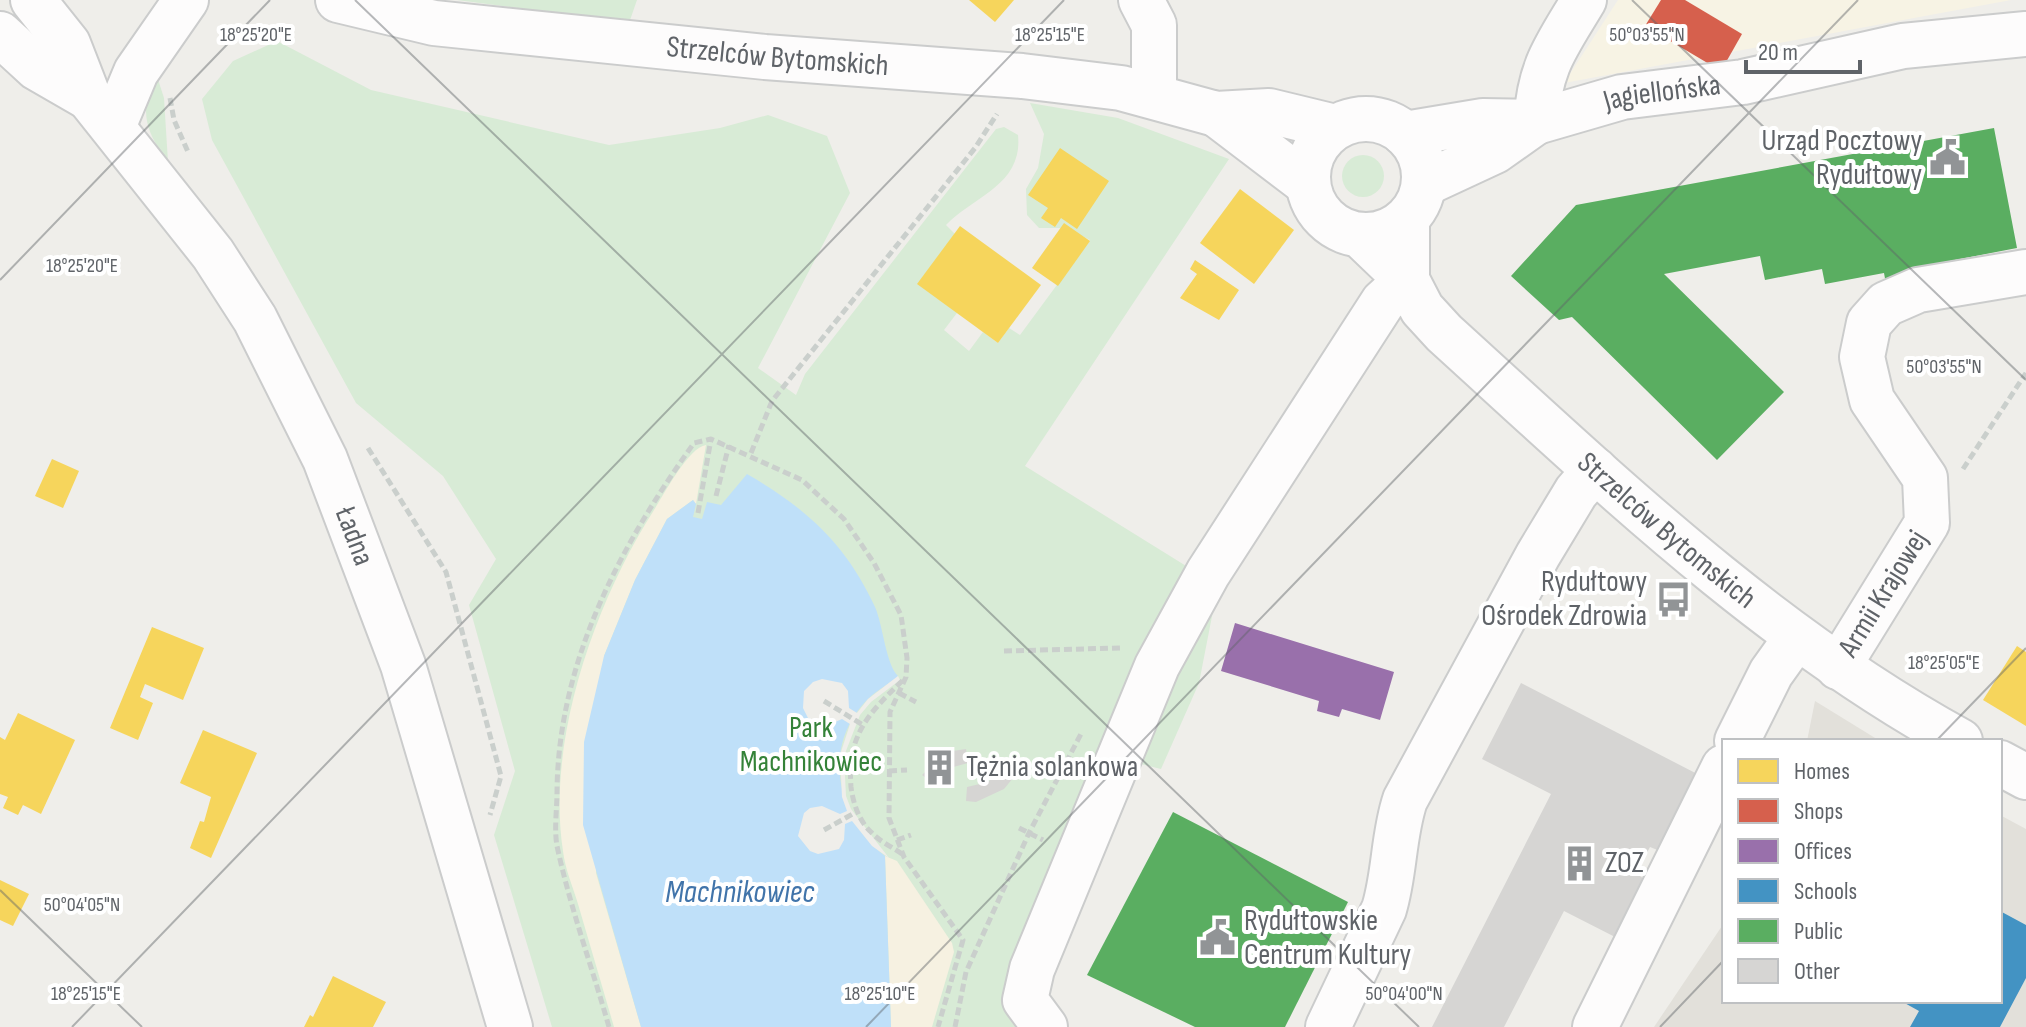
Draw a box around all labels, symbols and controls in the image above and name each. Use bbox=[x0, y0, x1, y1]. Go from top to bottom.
text: 18°25'20"E bbox=[220, 23, 292, 47]
text: 18°25'15"E bbox=[1015, 23, 1085, 47]
text: 50°03'55"N bbox=[1609, 23, 1685, 47]
scale bar bbox=[1746, 24, 1860, 74]
street label: Strzelców Bytomskich bbox=[665, 29, 890, 84]
text: 20 m bbox=[1758, 38, 1798, 67]
street label: Jagiellońska bbox=[1598, 67, 1723, 120]
place label: Urząd Pocztowy Rydułtowy bbox=[1762, 123, 1922, 193]
public building icon: Urząd Pocztowy Rydułtowy bbox=[1929, 139, 1967, 177]
text: 18°25'20"E bbox=[46, 254, 118, 278]
text: 50°03'55"N bbox=[1906, 355, 1982, 379]
street label: Strzelców Bytomskich bbox=[1570, 445, 1763, 616]
street label: Ładna bbox=[327, 501, 382, 571]
street label: Armii Krajowej bbox=[1830, 524, 1936, 665]
place label: Rydułtowy Ośrodek Zdrowia bbox=[1481, 564, 1647, 634]
bus stop icon: Rydułtowy Ośrodek Zdrowia bbox=[1654, 580, 1692, 618]
text: 18°25'05"E bbox=[1908, 651, 1980, 675]
park label: Park Machnikowiec bbox=[740, 710, 882, 780]
legend bbox=[1722, 739, 2002, 1003]
building icon: Tężnia solankowa bbox=[921, 748, 959, 786]
place label: Tężnia solankowa bbox=[966, 749, 1138, 785]
text: Homes bbox=[1794, 757, 1850, 786]
text: Shops bbox=[1794, 797, 1843, 826]
text: Offices bbox=[1794, 837, 1852, 866]
building icon: ZOZ bbox=[1560, 844, 1598, 882]
place label: ZOZ bbox=[1605, 845, 1644, 881]
water label: Machnikowiec bbox=[665, 873, 815, 912]
text: Schools bbox=[1794, 877, 1857, 906]
text: 50°04'05"N bbox=[44, 893, 120, 917]
place label: Rydułtowskie Centrum Kultury bbox=[1244, 903, 1412, 973]
text: Public bbox=[1794, 917, 1843, 946]
public building icon: Rydułtowskie Centrum Kultury bbox=[1199, 919, 1237, 957]
text: Other bbox=[1794, 957, 1840, 986]
text: 18°25'15"E bbox=[51, 982, 121, 1006]
text: 18°25'10"E bbox=[845, 982, 915, 1006]
text: 50°04'00"N bbox=[1365, 982, 1443, 1006]

